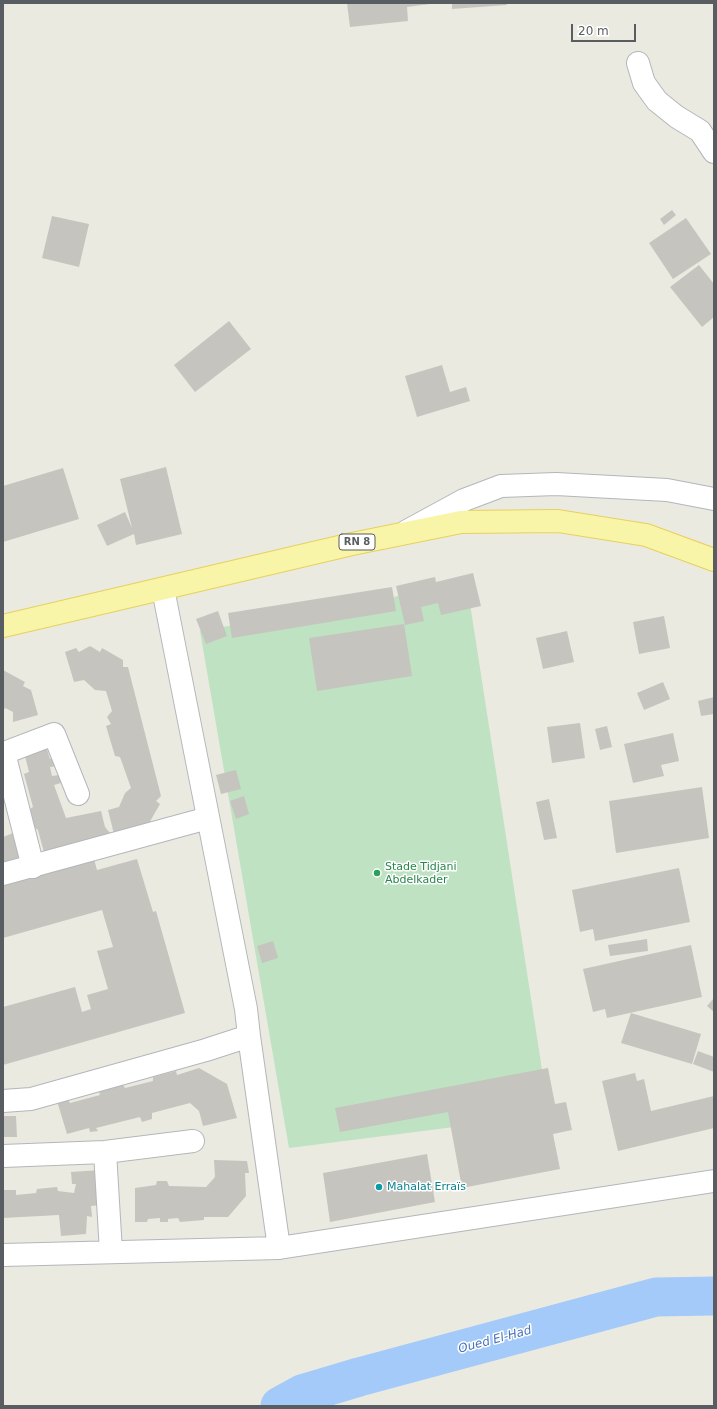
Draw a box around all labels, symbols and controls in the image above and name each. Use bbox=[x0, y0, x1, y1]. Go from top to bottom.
scale bar bbox=[573, 16, 638, 42]
text: 20 m bbox=[578, 24, 609, 38]
road number: RN 8 bbox=[339, 534, 375, 550]
place label: Stade Tidjani Abdelkader bbox=[385, 860, 457, 886]
marker: Stade Tidjani Abdelkader bbox=[372, 868, 382, 878]
place label: Mahalat Erraïs bbox=[387, 1180, 466, 1194]
marker: Mahalat Erraïs bbox=[374, 1182, 384, 1192]
water label: Oued El-Had bbox=[457, 1323, 533, 1357]

